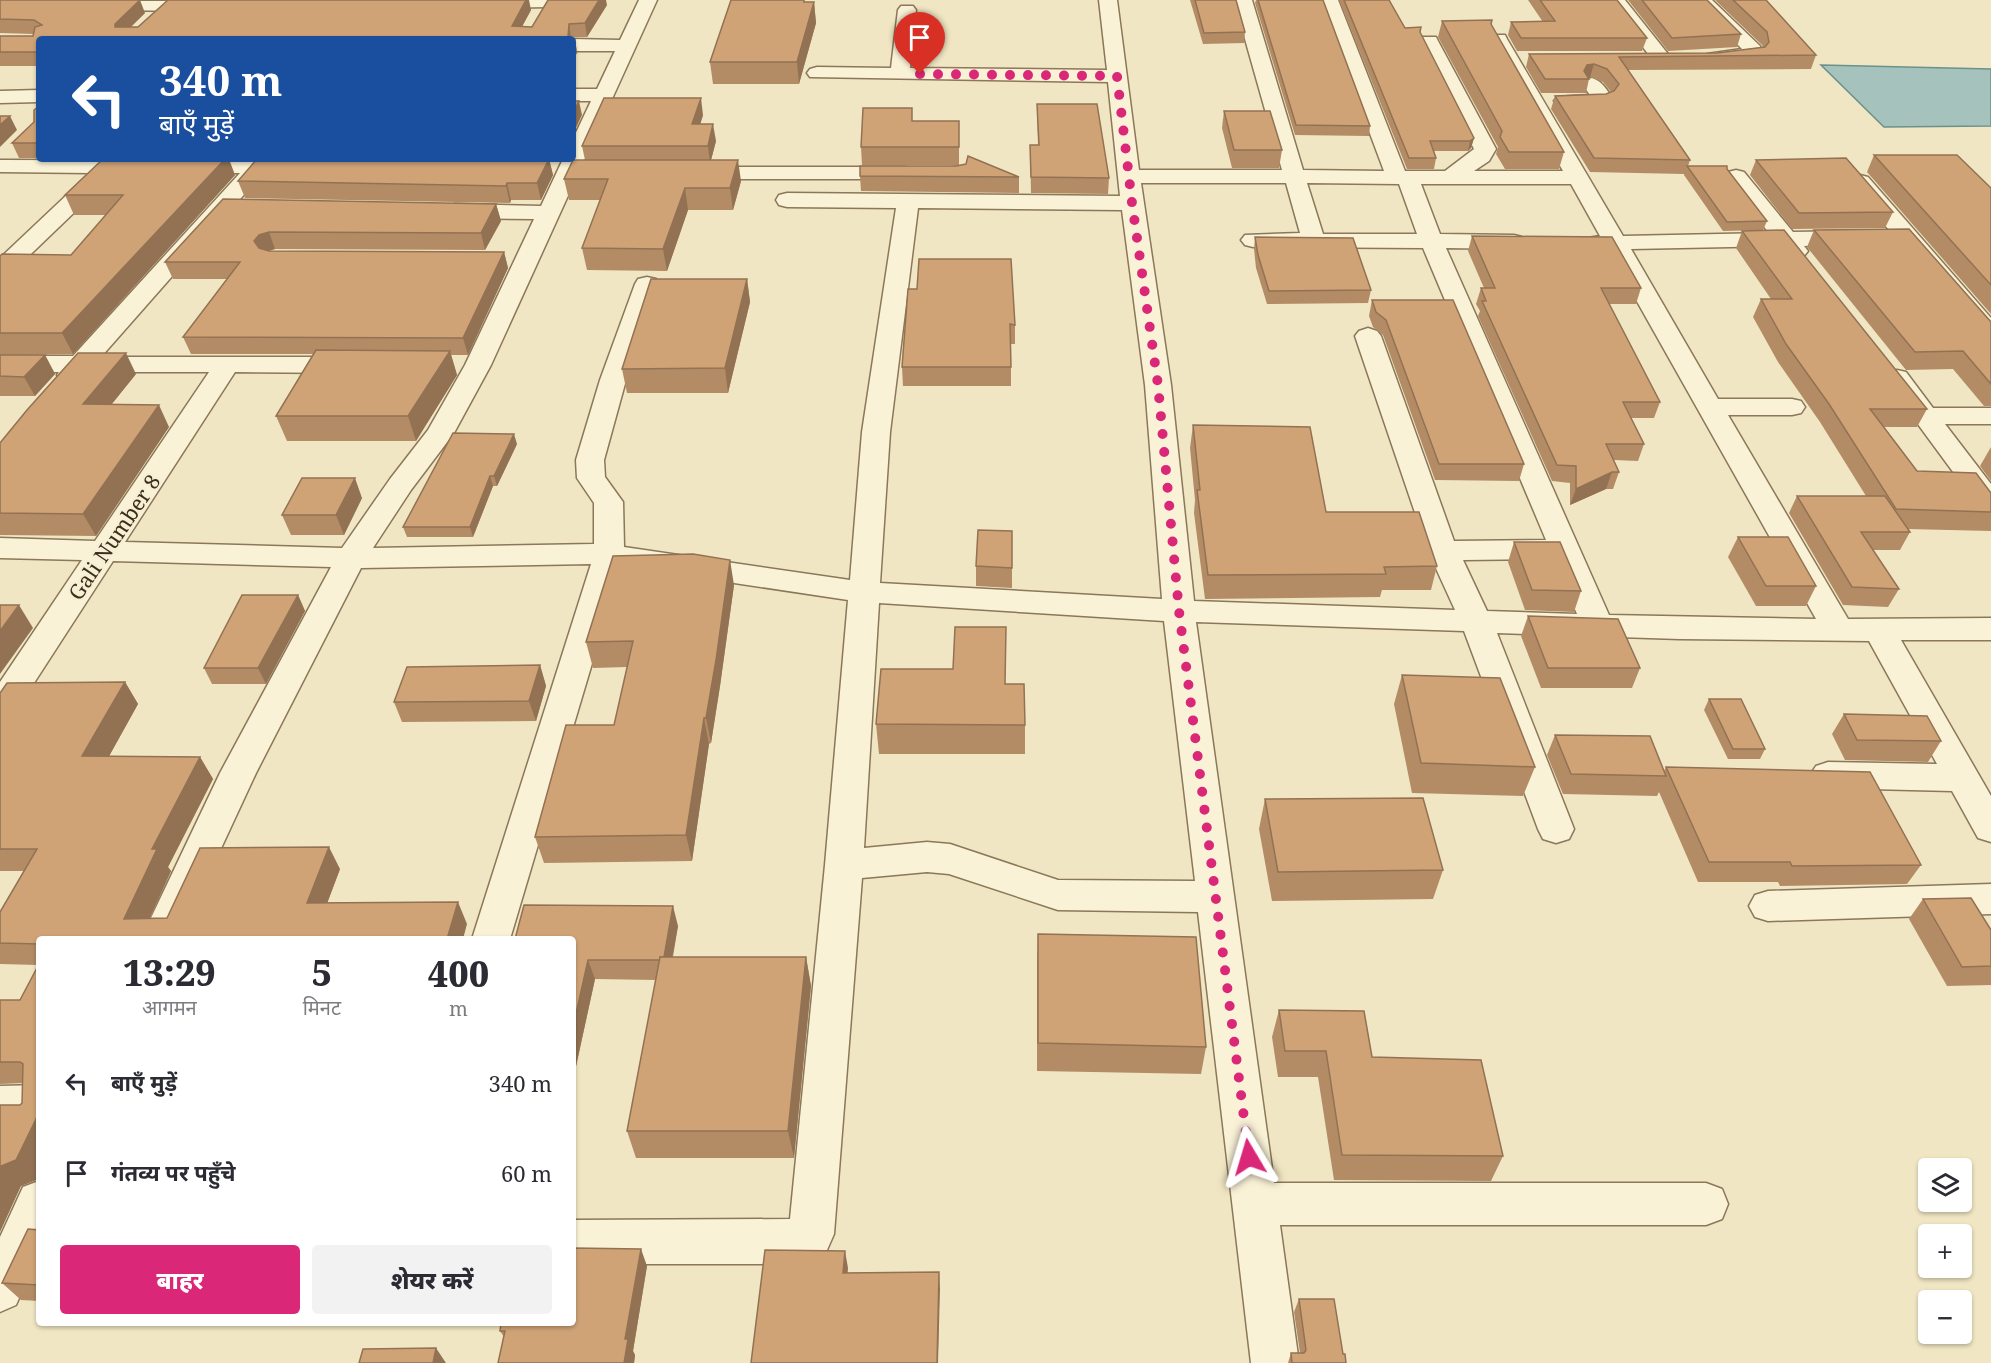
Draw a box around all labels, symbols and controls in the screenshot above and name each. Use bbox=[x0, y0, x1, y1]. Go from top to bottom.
pin bbox=[894, 12, 945, 74]
icon: arrive bbox=[903, 21, 936, 54]
text: 340 m bbox=[159, 51, 283, 108]
icon: left bbox=[60, 60, 138, 138]
text: बाएँ मुड़ें bbox=[159, 105, 234, 142]
street label: Gali Number 8 bbox=[62, 469, 166, 605]
text: 13:29 bbox=[123, 948, 216, 997]
text: 5 bbox=[312, 948, 332, 997]
text: 400 bbox=[428, 949, 489, 998]
text: आगमन bbox=[142, 994, 197, 1021]
text: मिनट bbox=[303, 994, 341, 1021]
text: m bbox=[449, 995, 468, 1022]
icon: left bbox=[60, 1067, 93, 1100]
text: बाएँ मुड़ें bbox=[111, 1067, 177, 1097]
text: 340 m bbox=[489, 1068, 552, 1098]
position arrow bbox=[1217, 1125, 1281, 1189]
icon: arrive bbox=[60, 1157, 93, 1190]
text: गंतव्य पर पहुँचे bbox=[111, 1157, 236, 1187]
text: 60 m bbox=[501, 1158, 552, 1188]
map controls bbox=[1918, 1158, 1972, 1344]
button: layers bbox=[1918, 1158, 1972, 1212]
button: + bbox=[1918, 1224, 1972, 1278]
button: बाहर bbox=[60, 1245, 300, 1314]
button: शेयर करें bbox=[312, 1245, 552, 1314]
button: − bbox=[1918, 1290, 1972, 1344]

